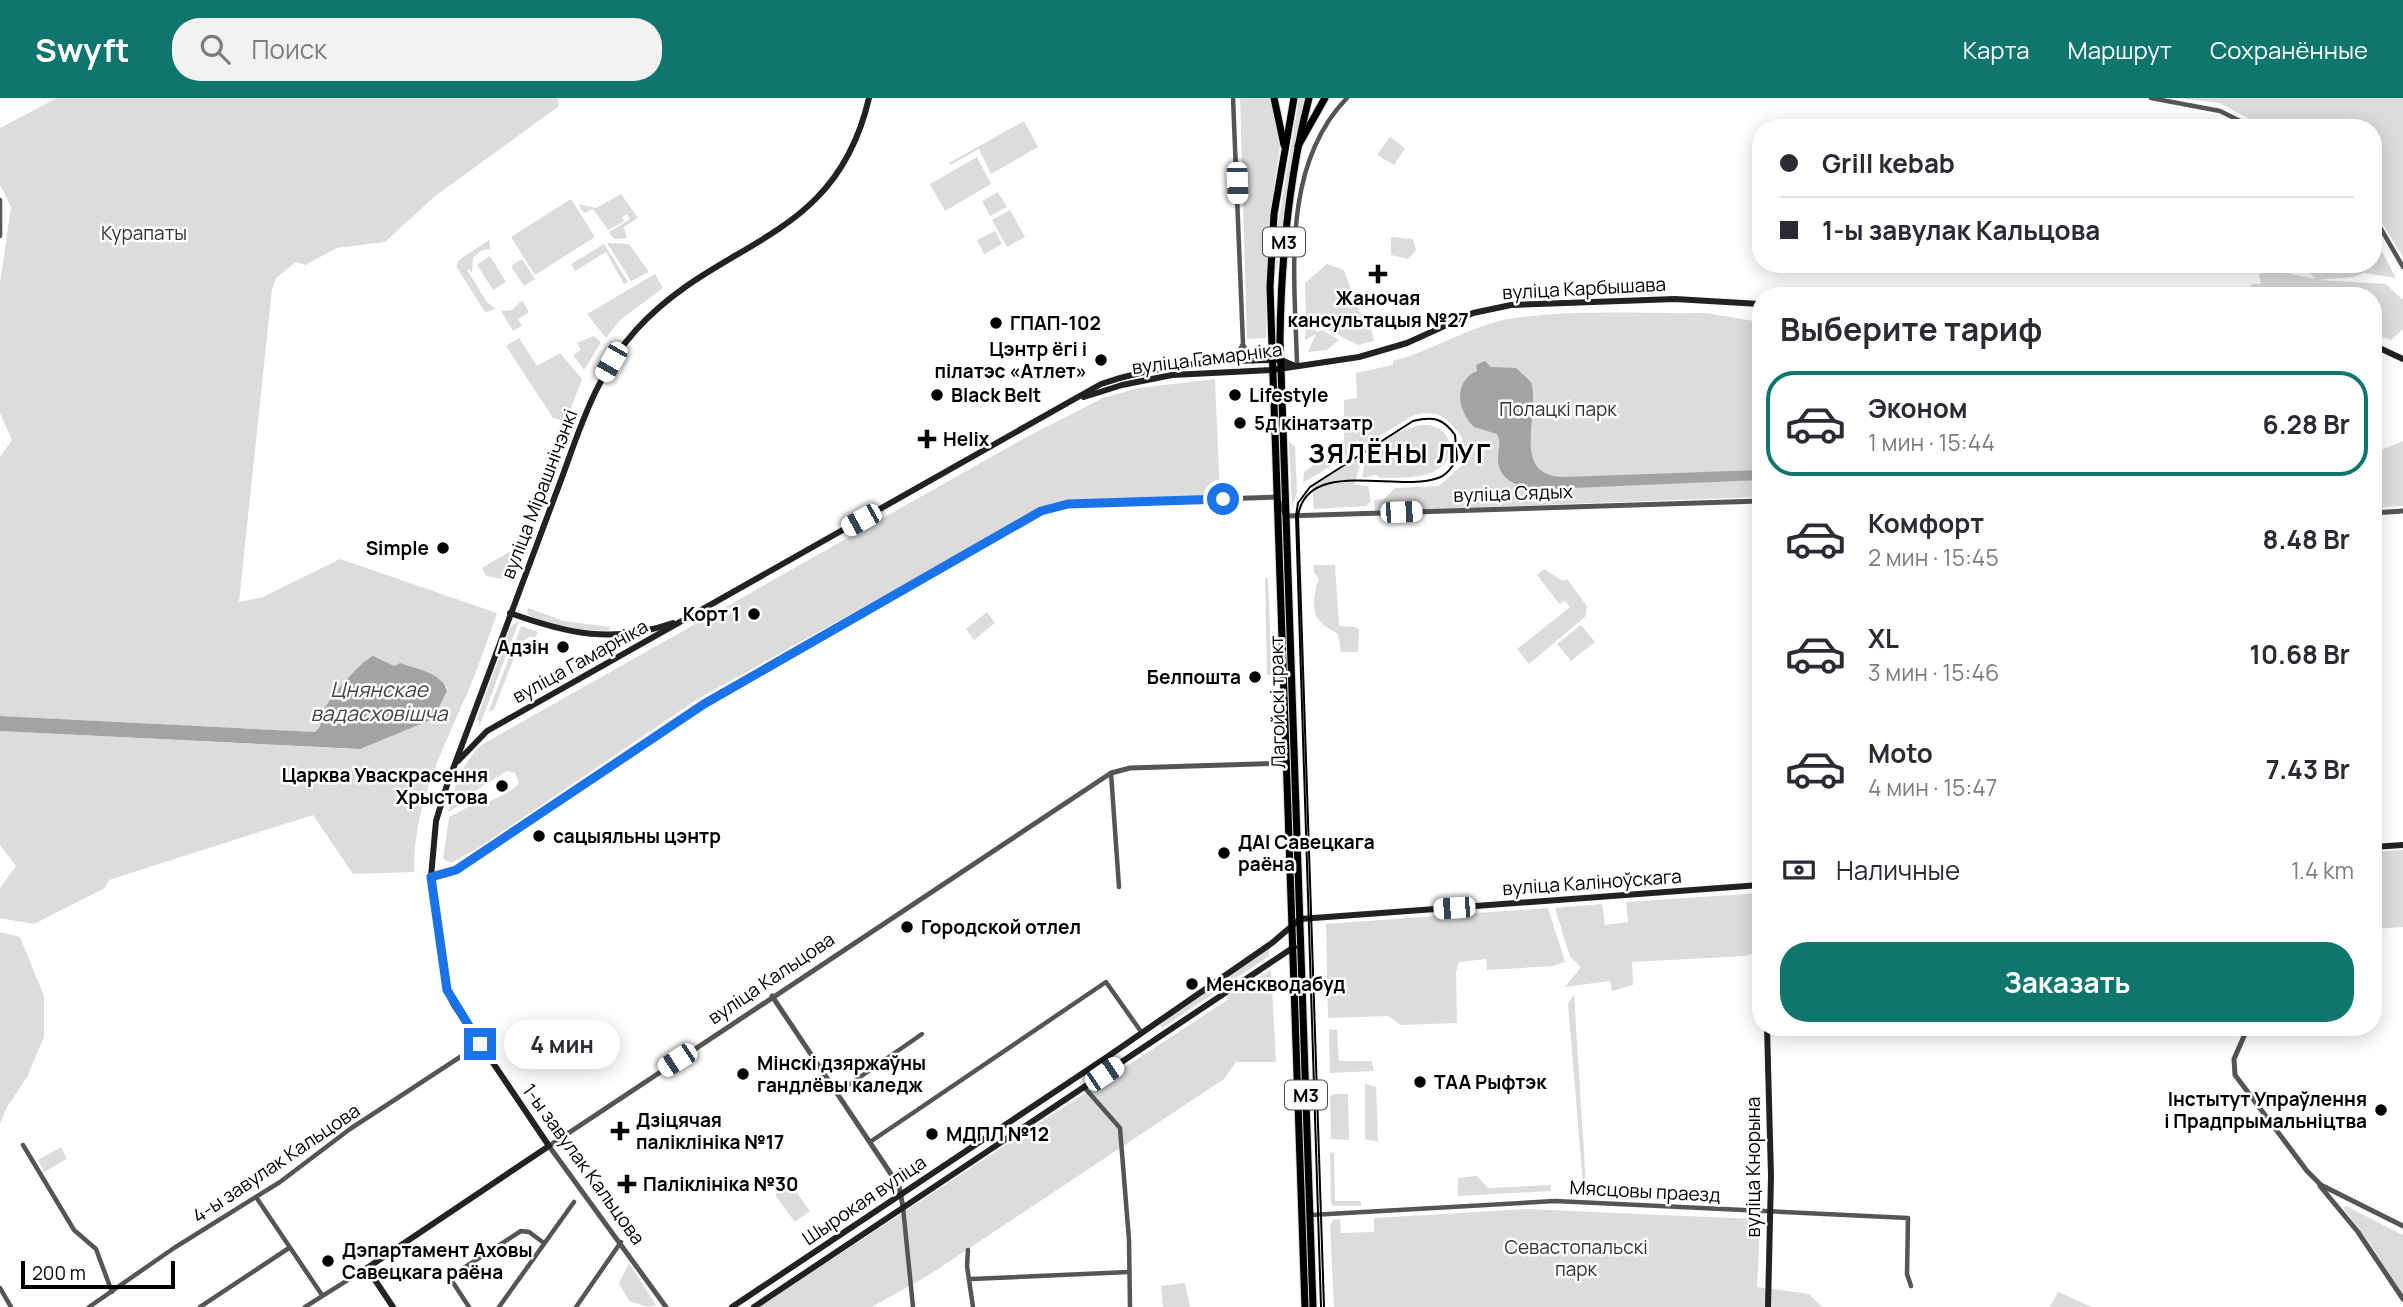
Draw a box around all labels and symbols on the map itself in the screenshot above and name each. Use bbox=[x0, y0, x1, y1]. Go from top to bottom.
car bbox=[1226, 162, 1249, 204]
park label: Курапаты bbox=[101, 220, 187, 246]
road number: М3 bbox=[1263, 228, 1305, 257]
marker: Жаночая кансультацыя №27 bbox=[1368, 264, 1388, 284]
street label: вуліца Карбышава bbox=[1502, 271, 1666, 305]
place label: Жаночая кансультацыя №27 bbox=[1287, 285, 1469, 333]
place label: ГПАП-102 bbox=[1010, 310, 1101, 336]
marker: ГПАП-102 bbox=[988, 315, 1004, 331]
place label: Цэнтр ёгі і пілатэс «Атлет» bbox=[934, 336, 1087, 384]
street label: вуліца Гамарніка bbox=[1130, 336, 1284, 380]
car bbox=[592, 339, 631, 385]
marker: Цэнтр ёгі і пілатэс «Атлет» bbox=[1093, 352, 1109, 368]
place label: Black Belt bbox=[951, 382, 1041, 408]
place label: Lifestyle bbox=[1249, 382, 1328, 408]
marker: Black Belt bbox=[929, 387, 945, 403]
marker: Lifestyle bbox=[1227, 387, 1243, 403]
park label: Полацкі парк bbox=[1499, 396, 1617, 422]
street label: вуліца Мірашнічэнкі bbox=[495, 406, 583, 582]
place label: 5д кінатэатр bbox=[1254, 410, 1373, 436]
marker: 5д кінатэатр bbox=[1232, 415, 1248, 431]
place label: Helix bbox=[943, 426, 990, 452]
marker: Helix bbox=[917, 429, 937, 449]
district label: ЗЯЛЁНЫ ЛУГ bbox=[1308, 435, 1492, 471]
street label: вуліца Сядых bbox=[1453, 478, 1573, 508]
route start bbox=[1207, 483, 1239, 515]
car bbox=[838, 501, 885, 539]
car bbox=[1380, 501, 1423, 523]
place label: Simple bbox=[366, 535, 429, 561]
marker: Simple bbox=[435, 540, 451, 556]
place label: Корт 1 bbox=[683, 601, 740, 627]
marker: Корт 1 bbox=[746, 606, 762, 622]
street label: вуліца Гамарніка bbox=[508, 613, 652, 709]
place label: Адзін bbox=[497, 634, 549, 660]
street label: Лагойскі тракт bbox=[1263, 635, 1291, 769]
marker: Адзін bbox=[555, 639, 571, 655]
place label: Белпошта bbox=[1147, 664, 1241, 690]
marker: Белпошта bbox=[1247, 669, 1263, 685]
water label: Цнянскае вадасховішча bbox=[310, 675, 449, 727]
place label: Царква Уваскрасення Хрыстова bbox=[282, 762, 488, 810]
marker: Царква Уваскрасення Хрыстова bbox=[494, 778, 510, 794]
place label: сацыяльны цэнтр bbox=[553, 823, 721, 849]
marker: сацыяльны цэнтр bbox=[531, 828, 547, 844]
place label: ДАІ Савецкага раёна bbox=[1238, 829, 1375, 877]
marker: ДАІ Савецкага раёна bbox=[1216, 845, 1232, 861]
street label: вуліца Каліноўскага bbox=[1501, 863, 1683, 901]
car bbox=[1433, 896, 1476, 920]
place label: Городской отлел bbox=[921, 914, 1081, 940]
marker: Городской отлел bbox=[899, 919, 915, 935]
street label: вуліца Кальцова bbox=[703, 926, 839, 1030]
place label: Менскводабуд bbox=[1206, 971, 1345, 997]
marker: Менскводабуд bbox=[1184, 976, 1200, 992]
callout: 4 мин bbox=[504, 1020, 620, 1068]
route end bbox=[464, 1028, 496, 1060]
car bbox=[654, 1040, 701, 1080]
place label: Мінскі дзяржаўны гандлёвы каледж bbox=[757, 1050, 926, 1098]
car bbox=[1081, 1054, 1128, 1094]
marker: Мінскі дзяржаўны гандлёвы каледж bbox=[735, 1066, 751, 1082]
place label: ТАА Рыфтэк bbox=[1434, 1069, 1547, 1095]
marker: ТАА Рыфтэк bbox=[1412, 1074, 1428, 1090]
street label: 1-ы завулак Кальцова bbox=[517, 1078, 651, 1250]
road number: М3 bbox=[1285, 1080, 1327, 1110]
place label: Інстытут Упраўлення і Прадпрымальніцтва bbox=[2164, 1086, 2367, 1134]
street label: 4-ы завулак Кальцова bbox=[187, 1097, 365, 1229]
street label: вуліца Кнорына bbox=[1740, 1097, 1766, 1237]
marker: Інстытут Упраўлення і Прадпрымальніцтва bbox=[2373, 1102, 2389, 1118]
place label: Дзіцячая паліклініка №17 bbox=[636, 1107, 784, 1155]
marker: Дзіцячая паліклініка №17 bbox=[610, 1121, 630, 1141]
place label: МДПЛ №12 bbox=[946, 1121, 1049, 1147]
marker: МДПЛ №12 bbox=[924, 1126, 940, 1142]
street label: Шырокая вуліца bbox=[797, 1149, 931, 1251]
place label: Паліклініка №30 bbox=[643, 1171, 799, 1197]
marker: Паліклініка №30 bbox=[617, 1174, 637, 1194]
street label: Мясцовы праезд bbox=[1569, 1174, 1721, 1208]
park label: Севастопальскі парк bbox=[1504, 1234, 1648, 1282]
place label: Дэпартамент Аховы Савецкага раёна bbox=[342, 1237, 532, 1285]
marker: Дэпартамент Аховы Савецкага раёна bbox=[320, 1253, 336, 1269]
scale bar bbox=[21, 1258, 175, 1290]

